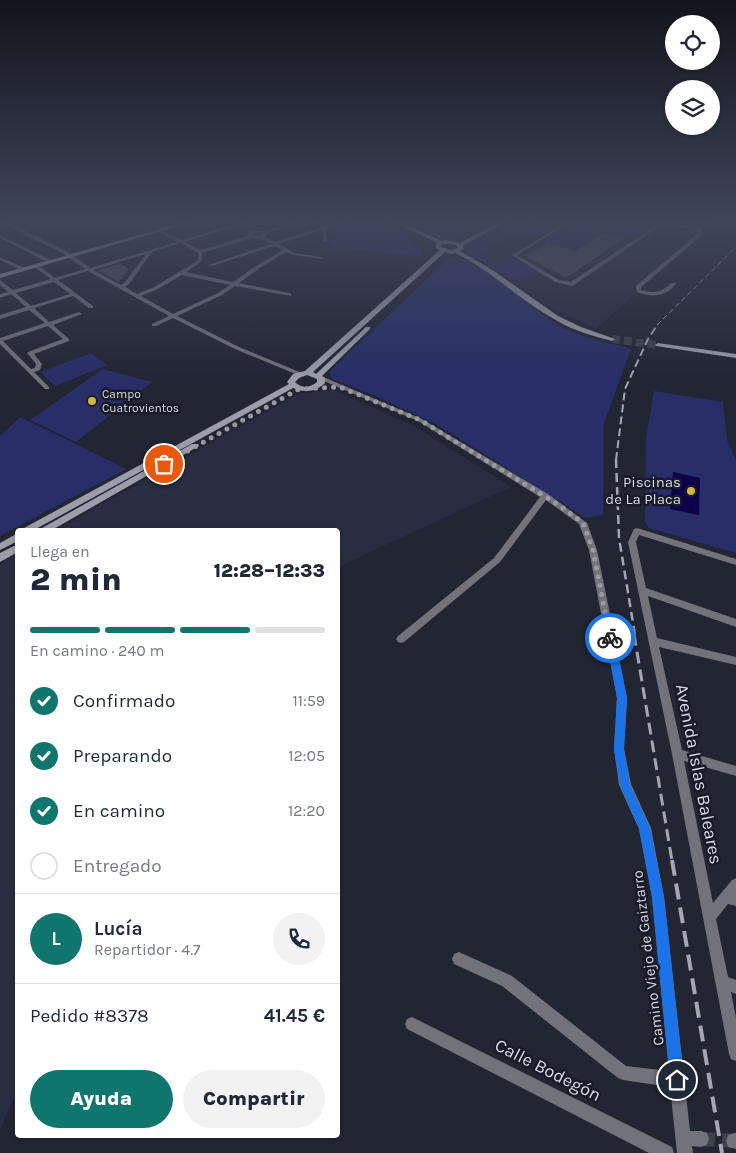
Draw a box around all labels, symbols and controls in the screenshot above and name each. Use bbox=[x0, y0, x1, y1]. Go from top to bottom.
map controls bbox=[665, 15, 720, 135]
button: locate bbox=[665, 15, 720, 70]
button: layers bbox=[665, 80, 720, 135]
place label: Campo Cuatrovientos bbox=[102, 387, 179, 415]
marker: Campo Cuatrovientos bbox=[86, 395, 98, 407]
pin bbox=[143, 443, 185, 485]
icon: bag bbox=[150, 450, 178, 478]
place label: Piscinas de La Placa bbox=[605, 473, 681, 508]
marker: Piscinas de La Placa bbox=[685, 485, 697, 497]
text: Llega en bbox=[30, 542, 90, 561]
text: 12:28–12:33 bbox=[214, 560, 325, 582]
text: 2 min bbox=[30, 561, 122, 598]
courier bbox=[585, 613, 635, 663]
icon: bike bbox=[596, 624, 624, 652]
text: En camino · 240 m bbox=[30, 641, 165, 660]
street label: Avenida Islas Baleares bbox=[671, 682, 727, 866]
icon: check bbox=[30, 687, 58, 715]
text: Confirmado bbox=[73, 690, 175, 712]
text: 11:59 bbox=[292, 691, 325, 710]
icon: check bbox=[30, 742, 58, 770]
text: Preparando bbox=[73, 745, 172, 767]
text: 12:05 bbox=[288, 746, 325, 765]
icon: check bbox=[30, 797, 58, 825]
text: En camino bbox=[73, 800, 165, 822]
text: 12:20 bbox=[288, 801, 325, 820]
text: Entregado bbox=[73, 855, 162, 877]
street label: Camino Viejo de Gaiztarro bbox=[628, 869, 668, 1047]
button: phone bbox=[273, 913, 325, 965]
text: Lucía bbox=[94, 918, 143, 940]
text: L bbox=[51, 928, 61, 950]
text: Repartidor · 4.7 bbox=[94, 940, 201, 959]
text: Pedido #8378 bbox=[30, 1005, 149, 1027]
text: 41.45 € bbox=[264, 1005, 325, 1027]
street label: Calle Bodegón bbox=[491, 1034, 605, 1106]
pin bbox=[656, 1059, 698, 1101]
icon: home bbox=[663, 1066, 691, 1094]
button: Ayuda bbox=[30, 1070, 173, 1128]
button: Compartir bbox=[183, 1070, 325, 1128]

